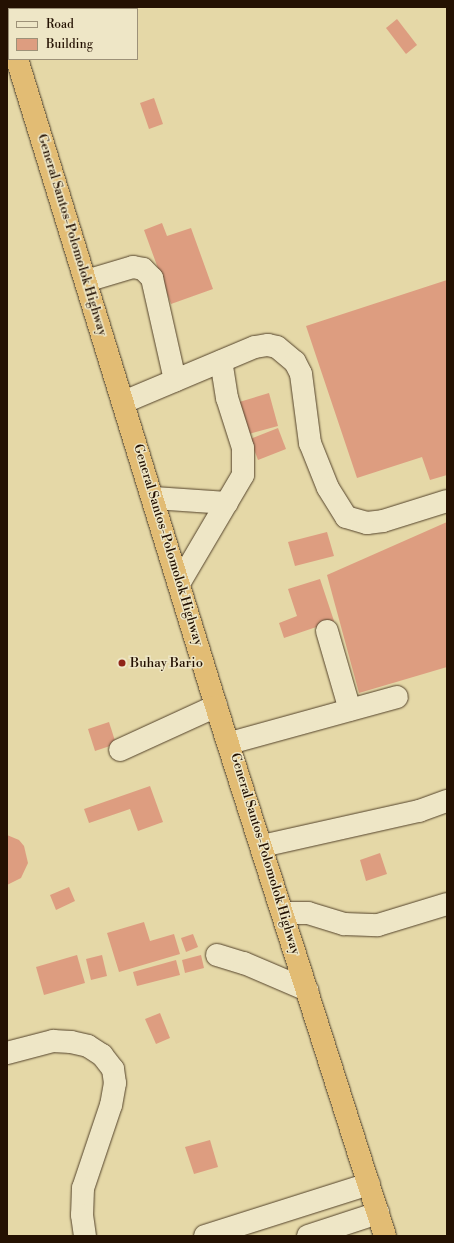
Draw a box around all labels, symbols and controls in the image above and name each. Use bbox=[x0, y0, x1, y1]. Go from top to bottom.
legend bbox=[8, 8, 138, 60]
text: Road bbox=[46, 17, 74, 32]
text: Building bbox=[46, 37, 93, 52]
street label: General Santos-Polomolok Highway bbox=[34, 132, 110, 338]
street label: General Santos-Polomolok Highway bbox=[130, 442, 206, 648]
place label: Buhay Bario bbox=[130, 655, 203, 671]
marker: Buhay Bario bbox=[117, 658, 127, 668]
street label: General Santos-Polomolok Highway bbox=[227, 751, 303, 957]

